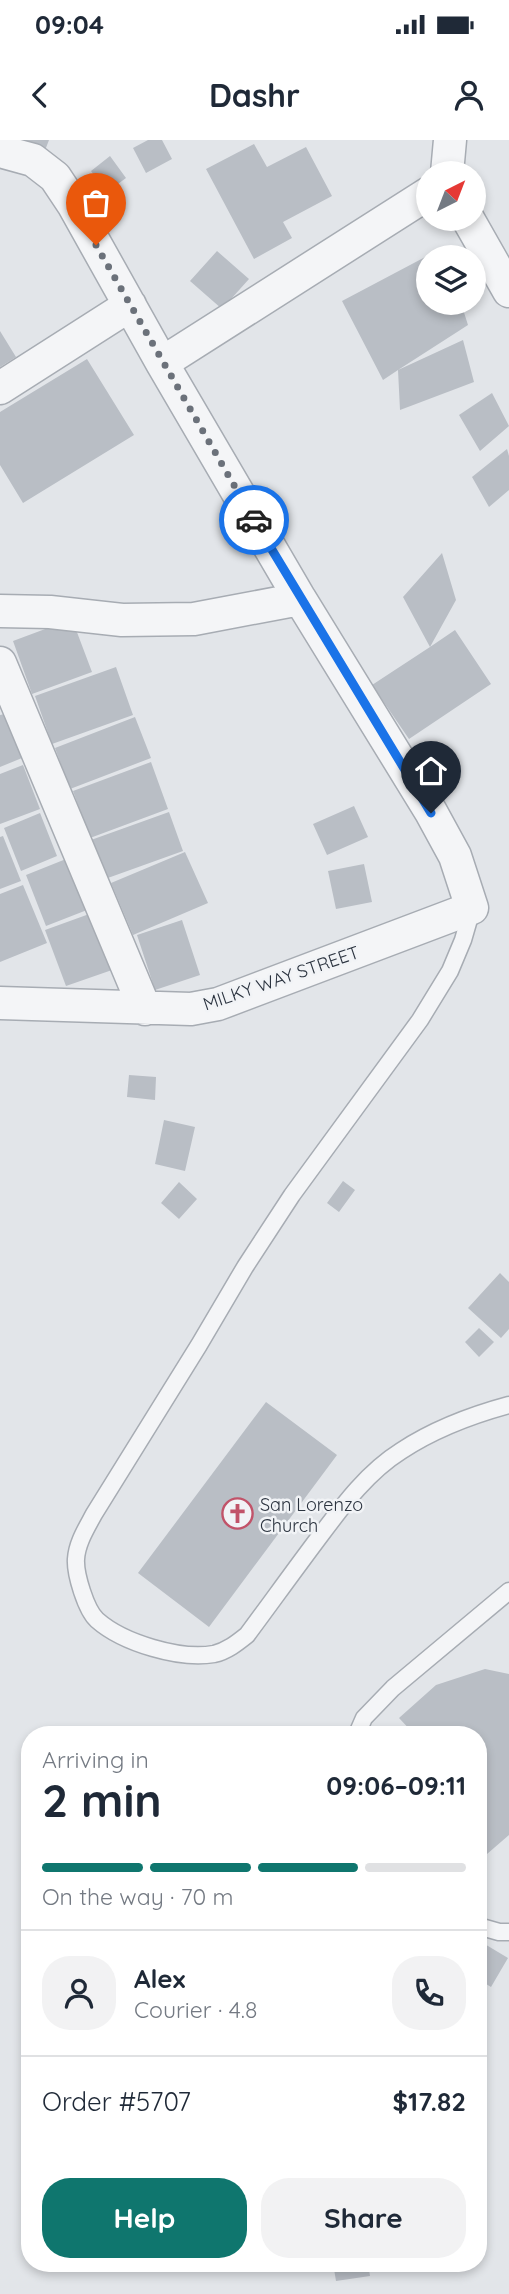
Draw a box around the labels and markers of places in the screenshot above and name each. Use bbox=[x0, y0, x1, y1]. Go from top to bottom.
pin bbox=[66, 173, 126, 245]
pin bbox=[401, 741, 461, 813]
place label: San Lorenzo Church bbox=[260, 1493, 363, 1537]
church icon: San Lorenzo Church bbox=[220, 1497, 254, 1531]

